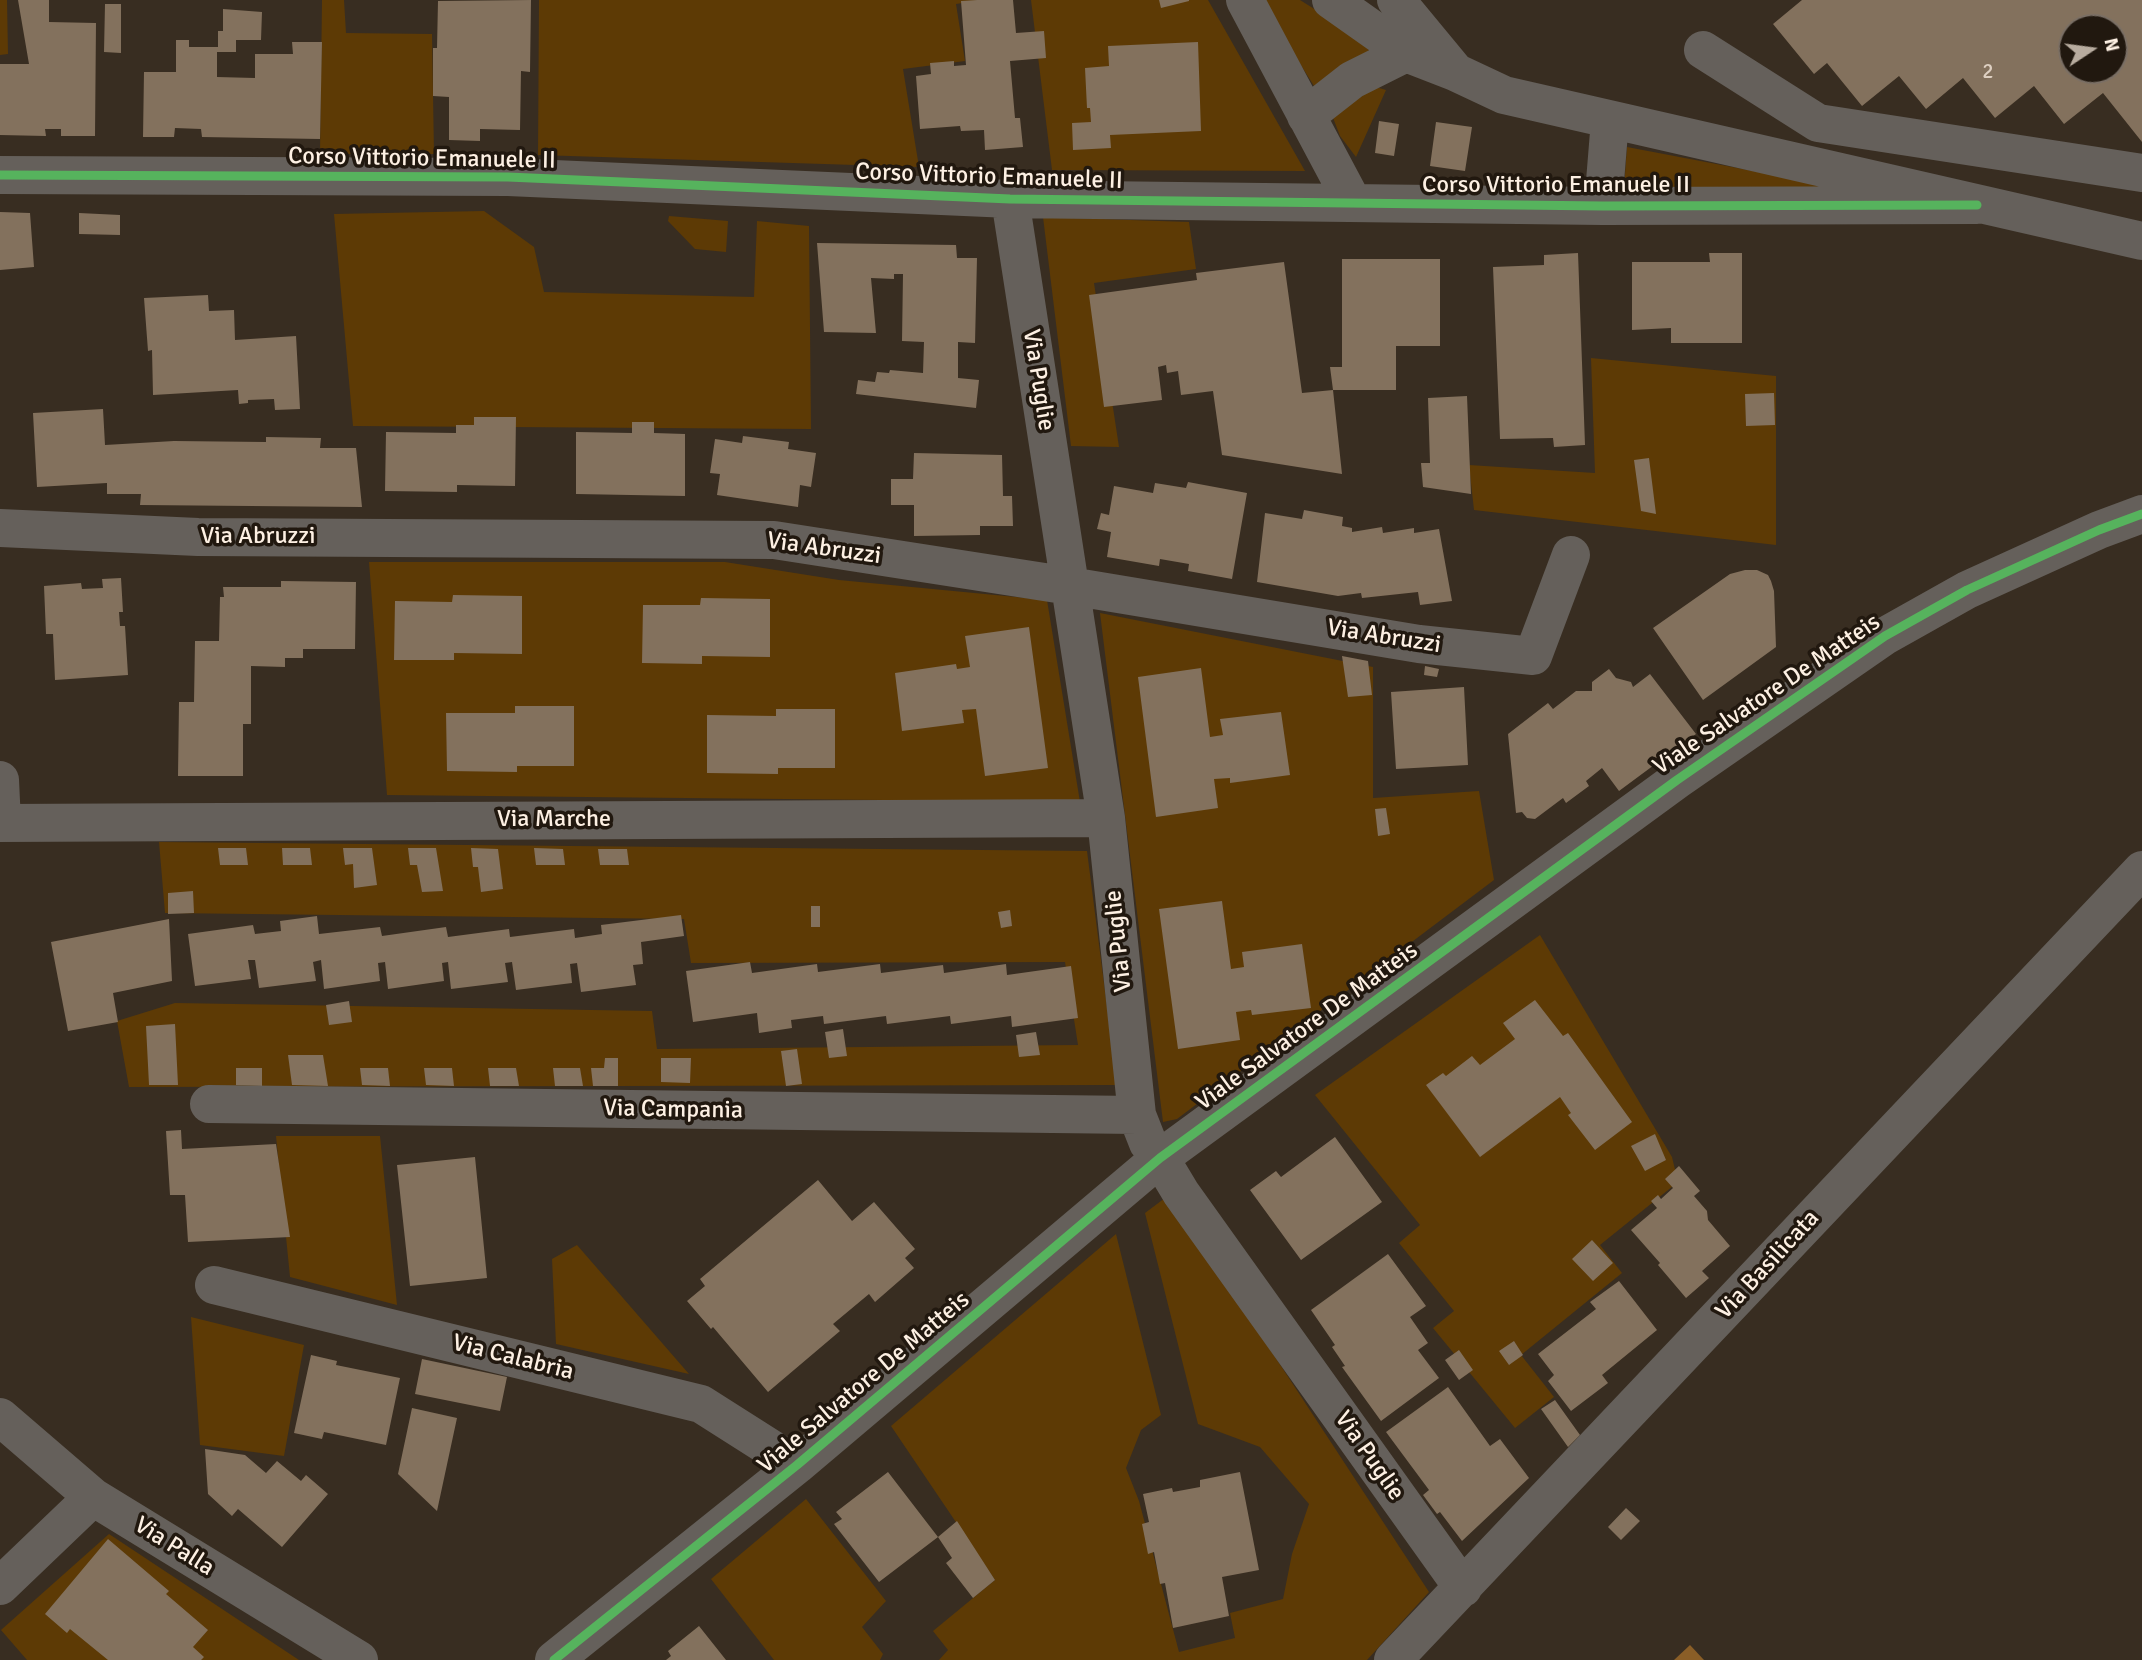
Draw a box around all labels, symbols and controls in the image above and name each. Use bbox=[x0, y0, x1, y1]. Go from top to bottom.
north arrow bbox=[2058, 14, 2128, 84]
text: N bbox=[2098, 36, 2125, 54]
house number: 2 bbox=[1982, 59, 1994, 85]
street label: Corso Vittorio Emanuele II bbox=[288, 142, 556, 176]
street label: Corso Vittorio Emanuele II bbox=[855, 158, 1123, 196]
street label: Corso Vittorio Emanuele II bbox=[1422, 172, 1690, 200]
street label: Via Puglie bbox=[1016, 327, 1060, 433]
street label: Via Abruzzi bbox=[201, 523, 315, 551]
street label: Via Abruzzi bbox=[765, 527, 883, 571]
street label: Viale Salvatore De Matteis bbox=[1648, 608, 1886, 782]
street label: Via Abruzzi bbox=[1325, 614, 1443, 660]
street label: Via Marche bbox=[497, 806, 611, 834]
street label: Via Puglie bbox=[1099, 889, 1139, 993]
street label: Viale Salvatore De Matteis bbox=[1190, 937, 1424, 1117]
street label: Via Campania bbox=[603, 1094, 743, 1126]
street label: Via Basilicata bbox=[1710, 1204, 1826, 1326]
street label: Viale Salvatore De Matteis bbox=[752, 1286, 976, 1480]
street label: Via Calabria bbox=[449, 1329, 577, 1387]
street label: Via Puglie bbox=[1328, 1406, 1410, 1506]
street label: Via Palla bbox=[129, 1511, 219, 1583]

